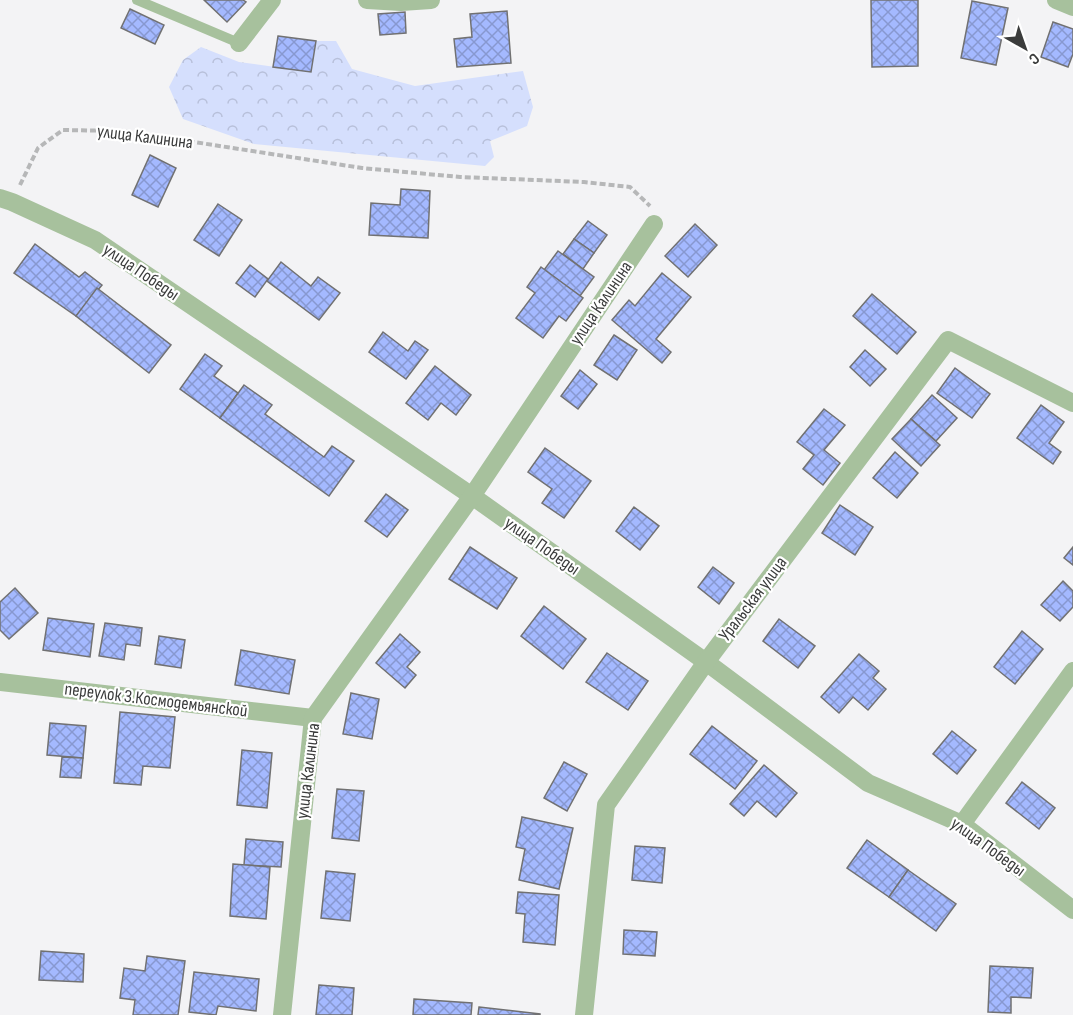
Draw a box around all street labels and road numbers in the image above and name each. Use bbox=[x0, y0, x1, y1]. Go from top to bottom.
street label: улица Калинина bbox=[96, 121, 194, 153]
street label: улица Победы bbox=[99, 239, 183, 305]
street label: улица Калинина bbox=[565, 257, 637, 349]
street label: улица Победы bbox=[500, 512, 584, 580]
street label: Уральская улица bbox=[714, 553, 792, 645]
street label: переулок З.Космодемьянской bbox=[63, 678, 249, 722]
street label: улица Калинина bbox=[292, 722, 324, 820]
street label: улица Победы bbox=[947, 813, 1029, 881]

